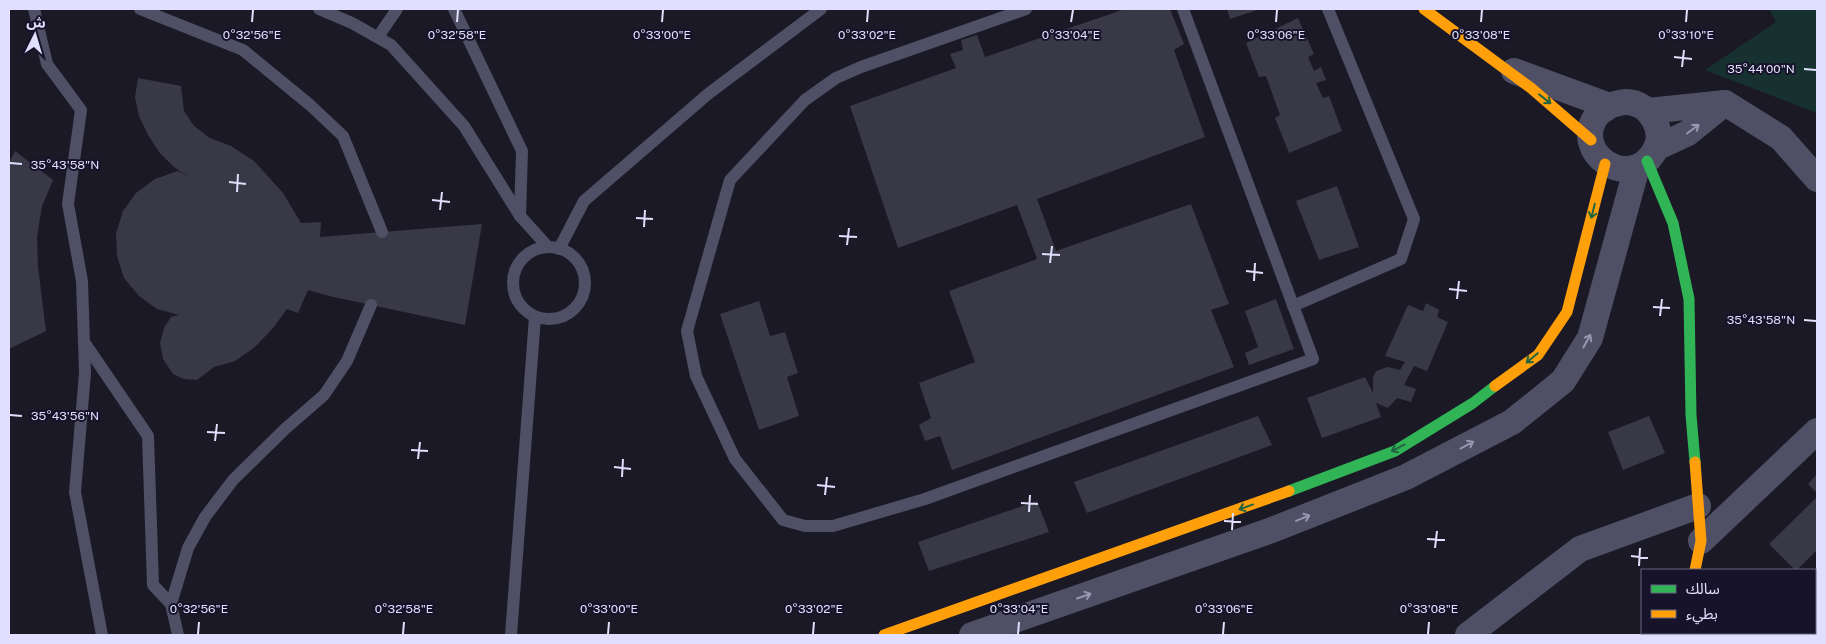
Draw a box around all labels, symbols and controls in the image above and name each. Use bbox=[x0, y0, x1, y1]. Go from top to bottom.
north arrow bbox=[10, 10, 60, 60]
text: ش bbox=[26, 13, 46, 31]
text: 0°32'56"E bbox=[223, 28, 281, 42]
text: 0°32'58"E bbox=[428, 28, 486, 42]
text: 0°33'00"E bbox=[633, 28, 691, 42]
text: 0°33'02"E bbox=[838, 28, 896, 42]
text: 0°33'04"E bbox=[1042, 28, 1100, 42]
text: 0°33'06"E bbox=[1247, 28, 1305, 42]
text: 0°33'08"E bbox=[1452, 28, 1510, 42]
text: 0°33'10"E bbox=[1658, 28, 1714, 42]
text: 35°44'00"N bbox=[1727, 62, 1795, 76]
one-way arrow bbox=[1538, 94, 1552, 104]
one-way arrow bbox=[1686, 124, 1700, 134]
text: 35°43'58"N bbox=[31, 158, 99, 172]
one-way arrow bbox=[1588, 203, 1597, 219]
text: 35°43'58"N bbox=[1727, 313, 1795, 327]
one-way arrow bbox=[1583, 335, 1593, 349]
one-way arrow bbox=[1526, 353, 1539, 364]
text: 35°43'56"N bbox=[31, 409, 99, 423]
one-way arrow bbox=[1459, 440, 1474, 449]
one-way arrow bbox=[1391, 444, 1405, 454]
one-way arrow bbox=[1239, 503, 1254, 512]
one-way arrow bbox=[1295, 513, 1310, 522]
legend bbox=[1641, 569, 1816, 634]
text: سالك bbox=[1686, 580, 1720, 597]
one-way arrow bbox=[1075, 591, 1091, 600]
text: 0°32'56"E bbox=[170, 602, 228, 616]
text: 0°32'58"E bbox=[375, 602, 433, 616]
text: 0°33'00"E bbox=[580, 602, 638, 616]
text: 0°33'02"E bbox=[785, 602, 843, 616]
text: 0°33'04"E bbox=[990, 602, 1048, 616]
text: 0°33'06"E bbox=[1195, 602, 1253, 616]
text: 0°33'08"E bbox=[1400, 602, 1458, 616]
text: بطيء bbox=[1686, 605, 1718, 625]

